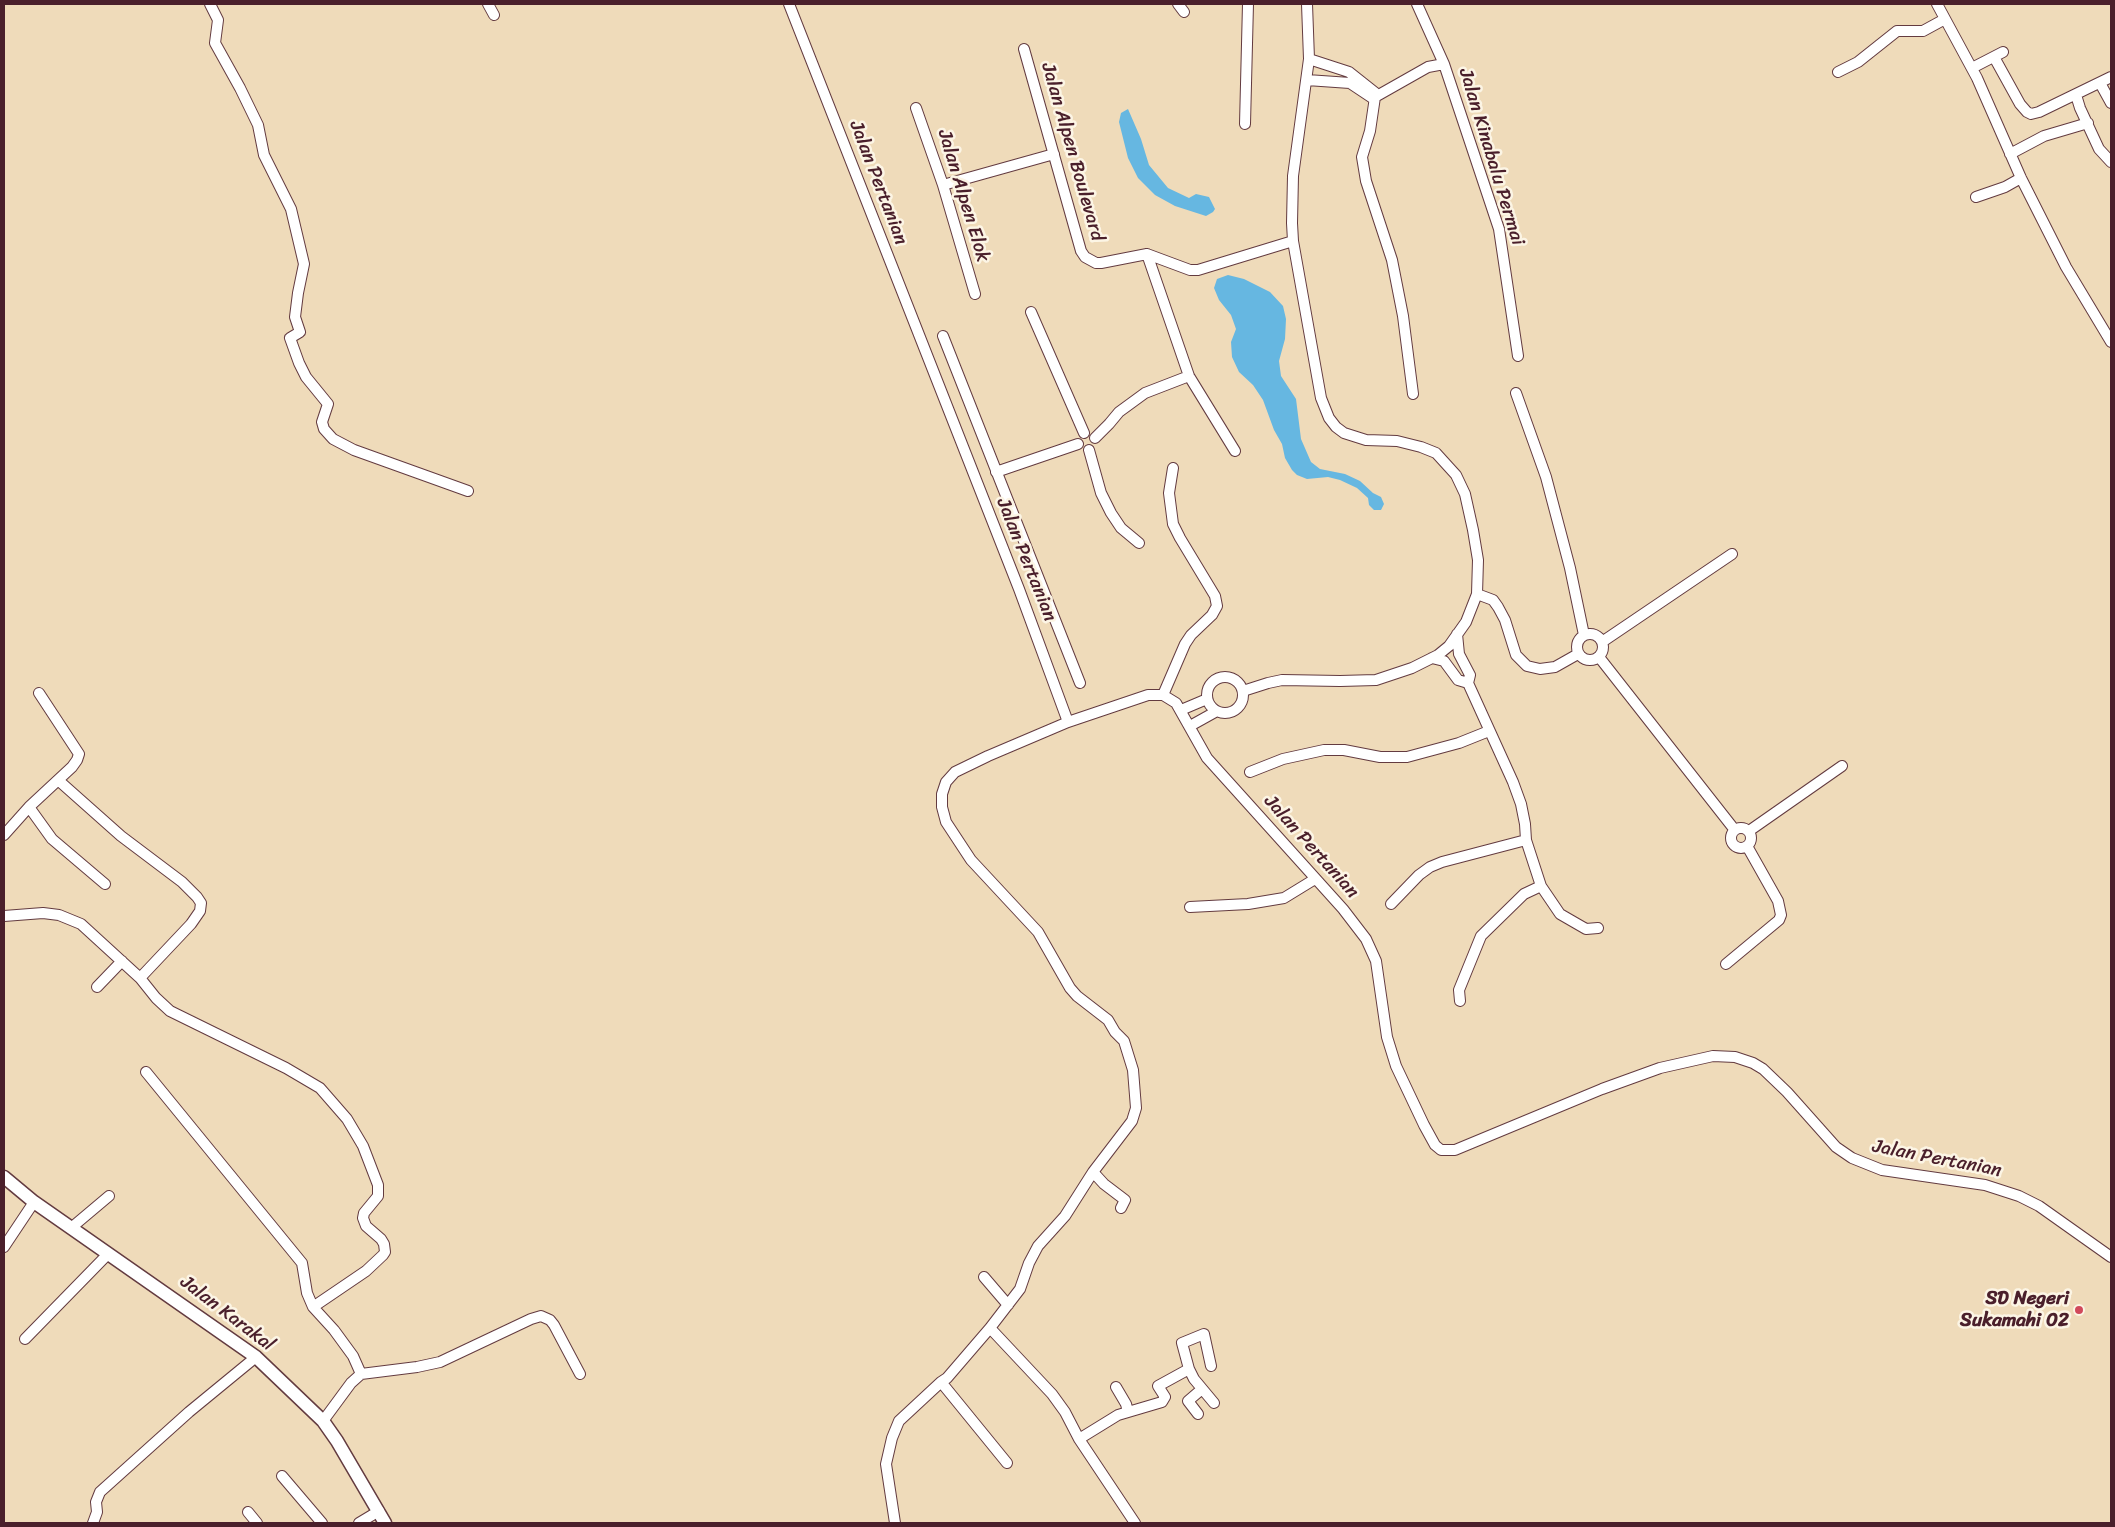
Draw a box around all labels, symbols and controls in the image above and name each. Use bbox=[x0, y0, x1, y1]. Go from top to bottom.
street label: Jalan Alpen Boulevard bbox=[1036, 60, 1108, 244]
street label: Jalan Kinabalu Permai bbox=[1453, 66, 1529, 248]
street label: Jalan Pertanian bbox=[844, 118, 912, 248]
street label: Jalan Alpen Elok bbox=[932, 127, 994, 265]
street label: Jalan Pertanian bbox=[991, 495, 1061, 625]
street label: Jalan Pertanian bbox=[1259, 791, 1363, 903]
street label: Jalan Pertanian bbox=[1871, 1135, 2003, 1183]
street label: Jalan Karakal bbox=[175, 1271, 279, 1357]
place label: SD Negeri Sukamahi 02 bbox=[1960, 1288, 2069, 1332]
marker: SD Negeri Sukamahi 02 bbox=[2073, 1304, 2085, 1316]

